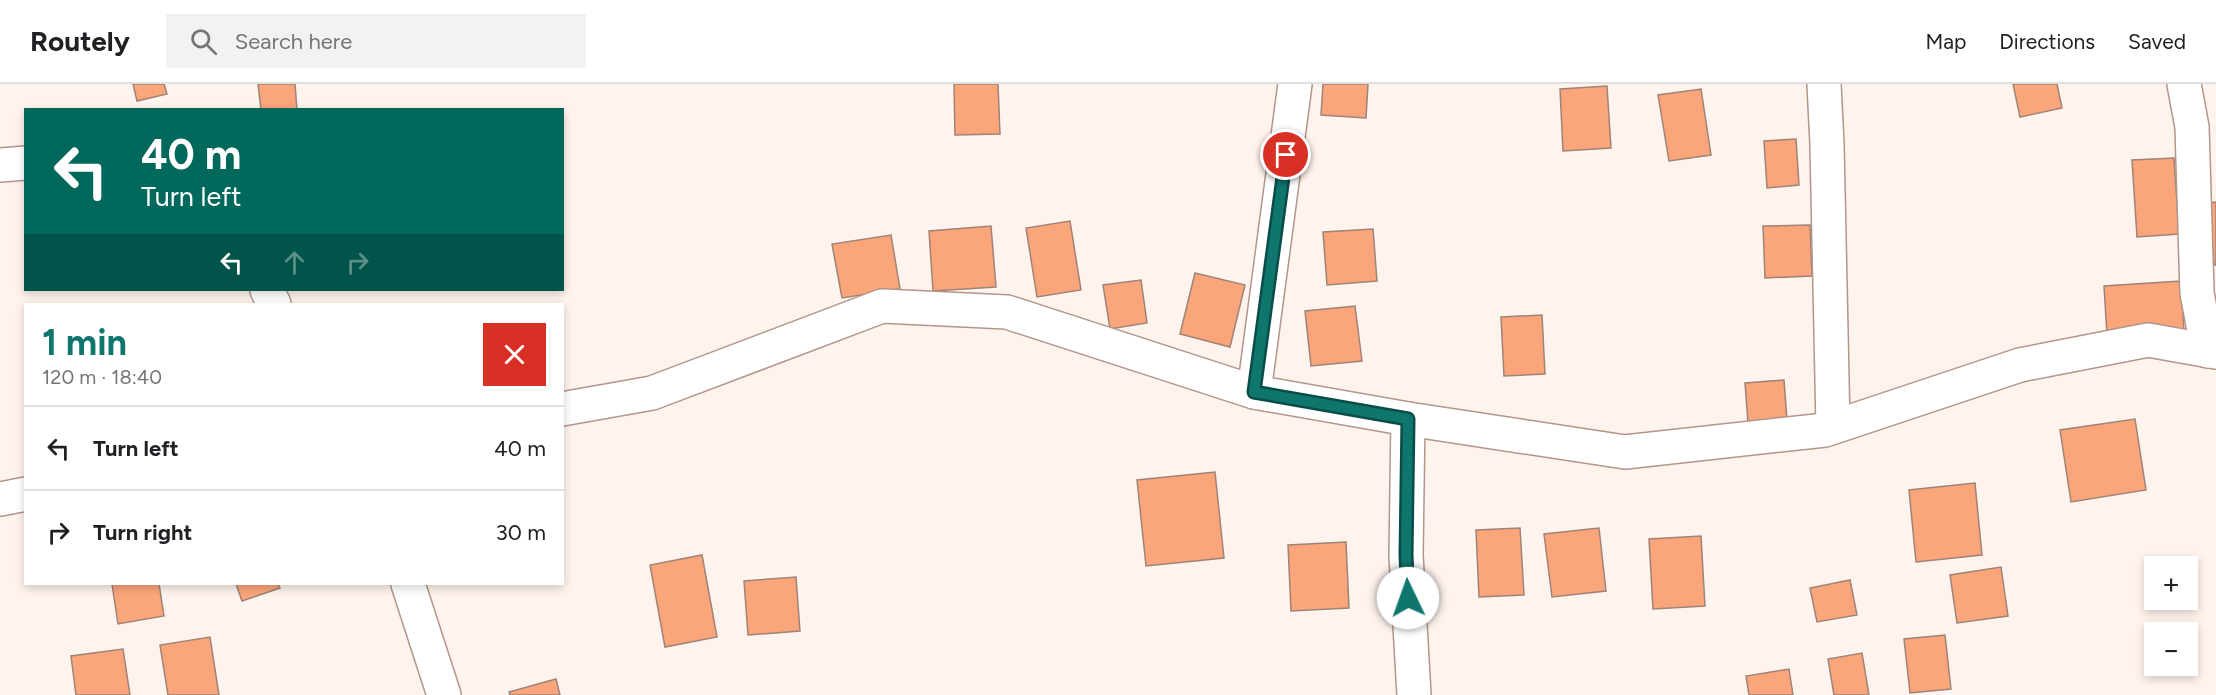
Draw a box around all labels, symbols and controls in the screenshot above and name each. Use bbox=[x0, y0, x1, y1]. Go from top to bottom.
search box bbox=[166, 14, 586, 68]
text: Routely bbox=[30, 24, 130, 58]
icon: search bbox=[187, 25, 220, 58]
text: Search here bbox=[235, 28, 352, 55]
text: Map bbox=[1925, 29, 1966, 54]
text: Directions bbox=[1999, 29, 2095, 54]
text: Saved bbox=[2128, 29, 2186, 54]
text: 40 m bbox=[141, 129, 241, 180]
pin bbox=[1260, 129, 1311, 180]
icon: left bbox=[42, 132, 120, 210]
icon: arrive bbox=[1269, 138, 1302, 171]
text: Turn left bbox=[141, 180, 241, 213]
icon: left bbox=[215, 246, 248, 279]
icon: ahead bbox=[278, 246, 311, 279]
icon: right bbox=[341, 246, 374, 279]
text: 1 min bbox=[42, 321, 127, 364]
button: close bbox=[483, 323, 546, 386]
text: 120 m · 18:40 bbox=[42, 365, 162, 389]
icon: left bbox=[42, 432, 75, 465]
text: Turn left bbox=[93, 435, 179, 462]
text: 40 m bbox=[494, 435, 546, 462]
icon: right bbox=[42, 516, 75, 549]
text: Turn right bbox=[93, 519, 192, 546]
text: 30 m bbox=[496, 519, 546, 546]
map controls bbox=[2144, 556, 2198, 676]
button: + bbox=[2144, 556, 2198, 610]
position arrow bbox=[1376, 566, 1440, 630]
button: − bbox=[2144, 622, 2198, 676]

